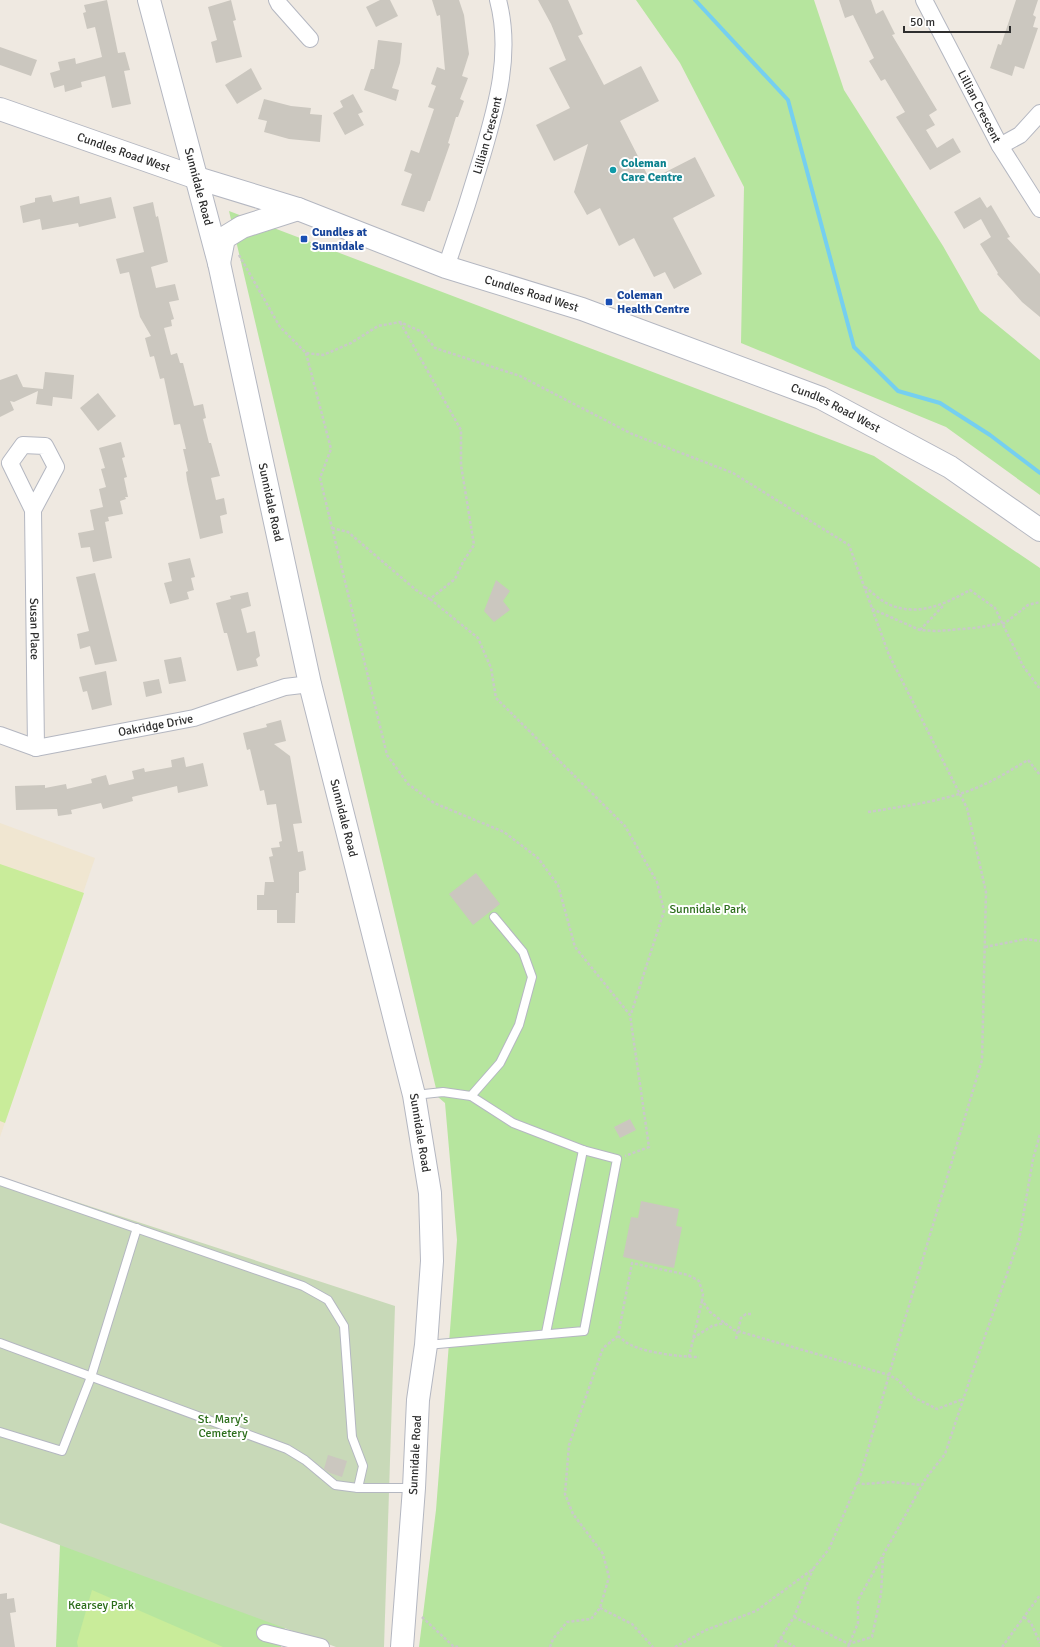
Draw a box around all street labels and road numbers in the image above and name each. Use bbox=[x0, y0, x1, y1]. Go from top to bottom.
street label: Lillian Crescent bbox=[954, 68, 1004, 146]
street label: Lillian Crescent bbox=[470, 95, 505, 176]
street label: Cundles Road West bbox=[75, 130, 172, 176]
street label: Sunnidale Road bbox=[181, 146, 216, 227]
street label: Cundles Road West bbox=[483, 272, 580, 315]
street label: Cundles Road West bbox=[789, 380, 883, 436]
street label: Sunnidale Road bbox=[254, 462, 286, 543]
street label: Susan Place bbox=[26, 598, 42, 660]
street label: Oakridge Drive bbox=[117, 711, 194, 740]
street label: Sunnidale Road bbox=[326, 777, 360, 859]
street label: Sunnidale Road bbox=[406, 1092, 433, 1173]
street label: Sunnidale Road bbox=[406, 1415, 425, 1495]

